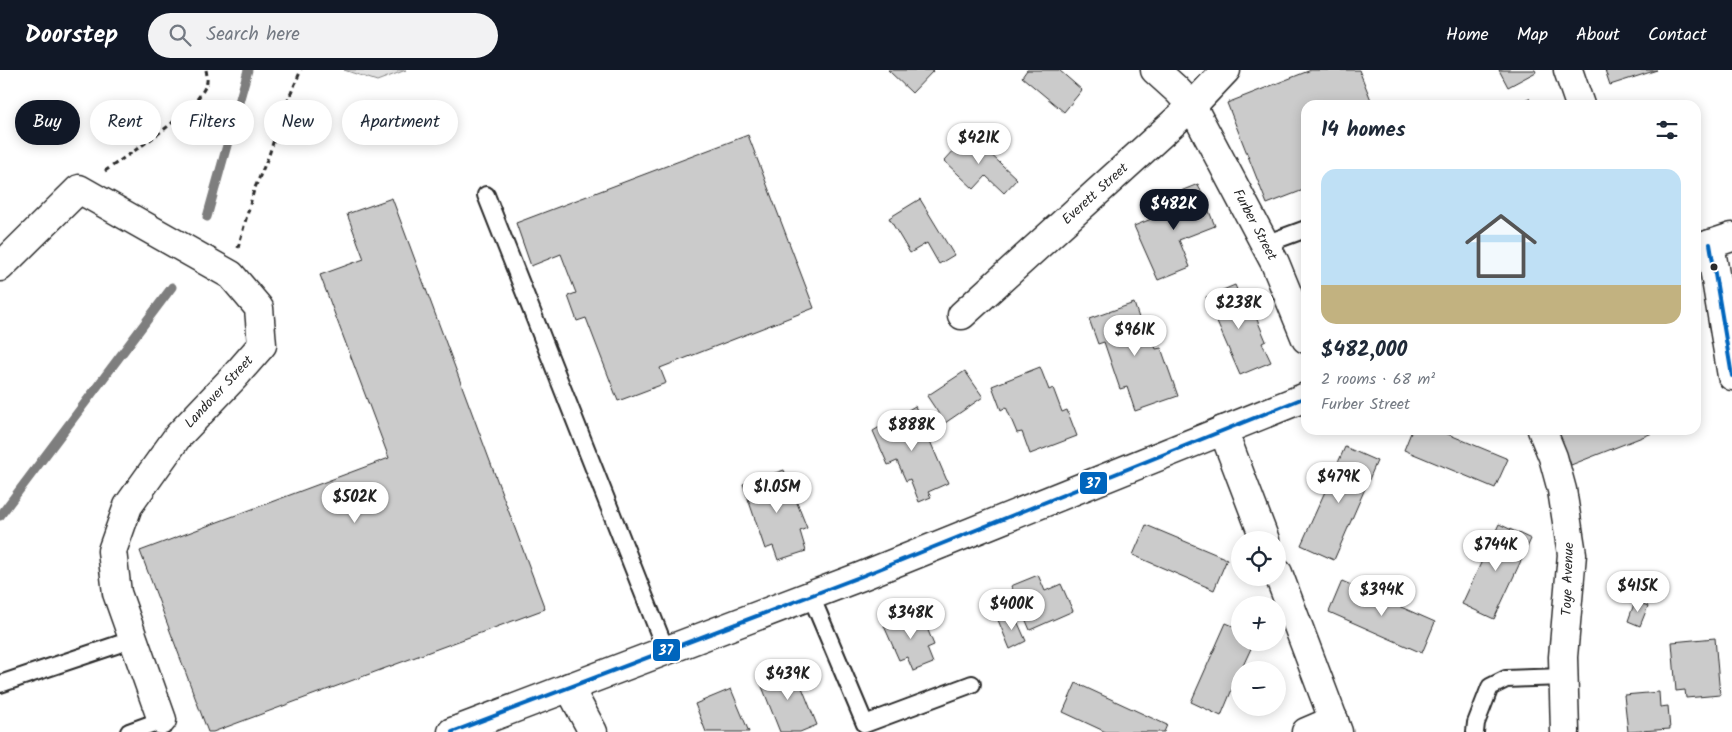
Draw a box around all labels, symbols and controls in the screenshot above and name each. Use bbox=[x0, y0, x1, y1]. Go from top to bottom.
search box bbox=[148, 13, 498, 58]
text: Doorstep bbox=[25, 16, 118, 55]
text: Search here bbox=[206, 20, 300, 50]
icon: search bbox=[166, 21, 194, 49]
text: Home bbox=[1446, 21, 1489, 50]
text: Map bbox=[1517, 21, 1548, 50]
text: About bbox=[1576, 21, 1620, 50]
text: Contact bbox=[1648, 21, 1707, 50]
chip: Buy bbox=[15, 100, 80, 145]
chip: Rent bbox=[90, 100, 161, 145]
chip: Filters bbox=[171, 100, 254, 145]
chip: New bbox=[264, 100, 332, 145]
chip: Apartment bbox=[342, 100, 458, 145]
text: 14 homes bbox=[1321, 114, 1406, 147]
icon: filters bbox=[1653, 116, 1681, 144]
pin: $421K bbox=[944, 122, 1014, 165]
text: $421K bbox=[958, 126, 1000, 151]
street label: Everett Street bbox=[1057, 157, 1134, 230]
street label: Furber Street bbox=[1227, 185, 1283, 265]
pin: $482K bbox=[1139, 189, 1209, 231]
text: $482K bbox=[1151, 192, 1197, 217]
icon: home bbox=[1456, 201, 1546, 291]
unlabelled marker bbox=[1709, 262, 1719, 272]
pin: $238K bbox=[1204, 288, 1274, 330]
text: $238K bbox=[1216, 291, 1262, 316]
pin: $961K bbox=[1100, 314, 1170, 357]
text: $961K bbox=[1115, 318, 1155, 343]
text: $482,000 bbox=[1321, 334, 1407, 367]
street label: Landover Street bbox=[179, 350, 259, 433]
text: 2 rooms · 68 m² bbox=[1321, 367, 1435, 392]
text: Furber Street bbox=[1321, 392, 1410, 417]
pin: $888K bbox=[877, 410, 947, 452]
text: $888K bbox=[888, 413, 936, 438]
pin: $479K bbox=[1304, 462, 1374, 504]
text: $479K bbox=[1317, 465, 1361, 490]
line badge: 37 bbox=[1079, 471, 1108, 495]
pin: $1.05M bbox=[736, 472, 818, 514]
text: 37 bbox=[1085, 473, 1101, 495]
text: $1.05M bbox=[754, 475, 800, 500]
pin: $502K bbox=[320, 482, 390, 524]
text: $502K bbox=[333, 485, 377, 510]
pin: $744K bbox=[1461, 530, 1531, 572]
map controls bbox=[1231, 531, 1286, 716]
button: locate bbox=[1231, 531, 1286, 586]
text: $744K bbox=[1474, 533, 1518, 558]
street label: Toye Avenue bbox=[1556, 541, 1580, 616]
pin: $415K bbox=[1603, 570, 1673, 613]
pin: $394K bbox=[1347, 574, 1417, 617]
text: $415K bbox=[1618, 574, 1658, 599]
text: $394K bbox=[1360, 578, 1404, 603]
pin: $400K bbox=[977, 588, 1047, 631]
text: $400K bbox=[990, 592, 1034, 617]
button: + bbox=[1231, 596, 1286, 651]
pin: $348K bbox=[876, 598, 946, 640]
text: $348K bbox=[888, 601, 934, 626]
line badge: 37 bbox=[652, 638, 681, 662]
text: 37 bbox=[658, 640, 674, 662]
pin: $439K bbox=[753, 658, 823, 701]
button: − bbox=[1231, 661, 1286, 716]
text: $439K bbox=[766, 662, 810, 687]

